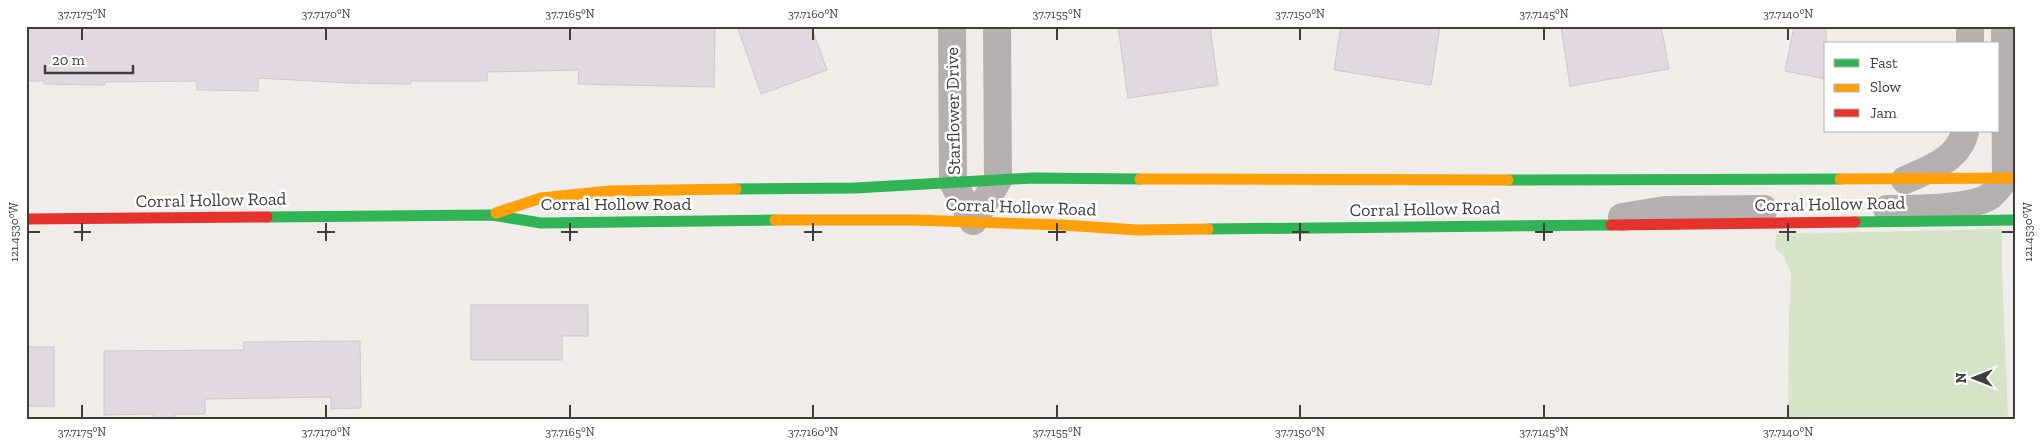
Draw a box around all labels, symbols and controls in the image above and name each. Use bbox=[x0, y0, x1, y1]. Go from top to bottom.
text: 37.7175°N bbox=[58, 7, 106, 21]
text: 37.7170°N bbox=[301, 7, 351, 21]
text: 37.7165°N bbox=[545, 7, 595, 21]
text: 37.7160°N bbox=[788, 7, 838, 21]
text: 37.7155°N bbox=[1032, 7, 1082, 21]
text: 37.7150°N bbox=[1275, 7, 1325, 21]
text: 37.7145°N bbox=[1519, 7, 1569, 21]
text: 37.7140°N bbox=[1763, 7, 1813, 21]
scale bar bbox=[45, 42, 132, 74]
legend bbox=[1824, 42, 2000, 132]
street label: Starflower Drive bbox=[941, 47, 965, 175]
text: 20 m bbox=[52, 51, 85, 69]
text: Fast bbox=[1870, 54, 1898, 72]
text: Slow bbox=[1870, 78, 1902, 96]
text: Jam bbox=[1870, 104, 1897, 122]
street label: Corral Hollow Road bbox=[135, 188, 287, 212]
street label: Corral Hollow Road bbox=[1754, 192, 1906, 216]
street label: Corral Hollow Road bbox=[541, 193, 691, 215]
street label: Corral Hollow Road bbox=[945, 193, 1097, 221]
street label: Corral Hollow Road bbox=[1349, 197, 1501, 221]
text: 121.4530°W bbox=[7, 202, 21, 262]
text: 121.4530°W bbox=[2021, 202, 2035, 262]
north arrow bbox=[1950, 352, 2000, 402]
text: N bbox=[1953, 372, 1970, 383]
text: 37.7175°N bbox=[58, 425, 106, 439]
text: 37.7170°N bbox=[301, 425, 351, 439]
text: 37.7165°N bbox=[545, 425, 595, 439]
text: 37.7160°N bbox=[788, 425, 838, 439]
text: 37.7155°N bbox=[1032, 425, 1082, 439]
text: 37.7150°N bbox=[1275, 425, 1325, 439]
text: 37.7145°N bbox=[1519, 425, 1569, 439]
text: 37.7140°N bbox=[1763, 425, 1813, 439]

